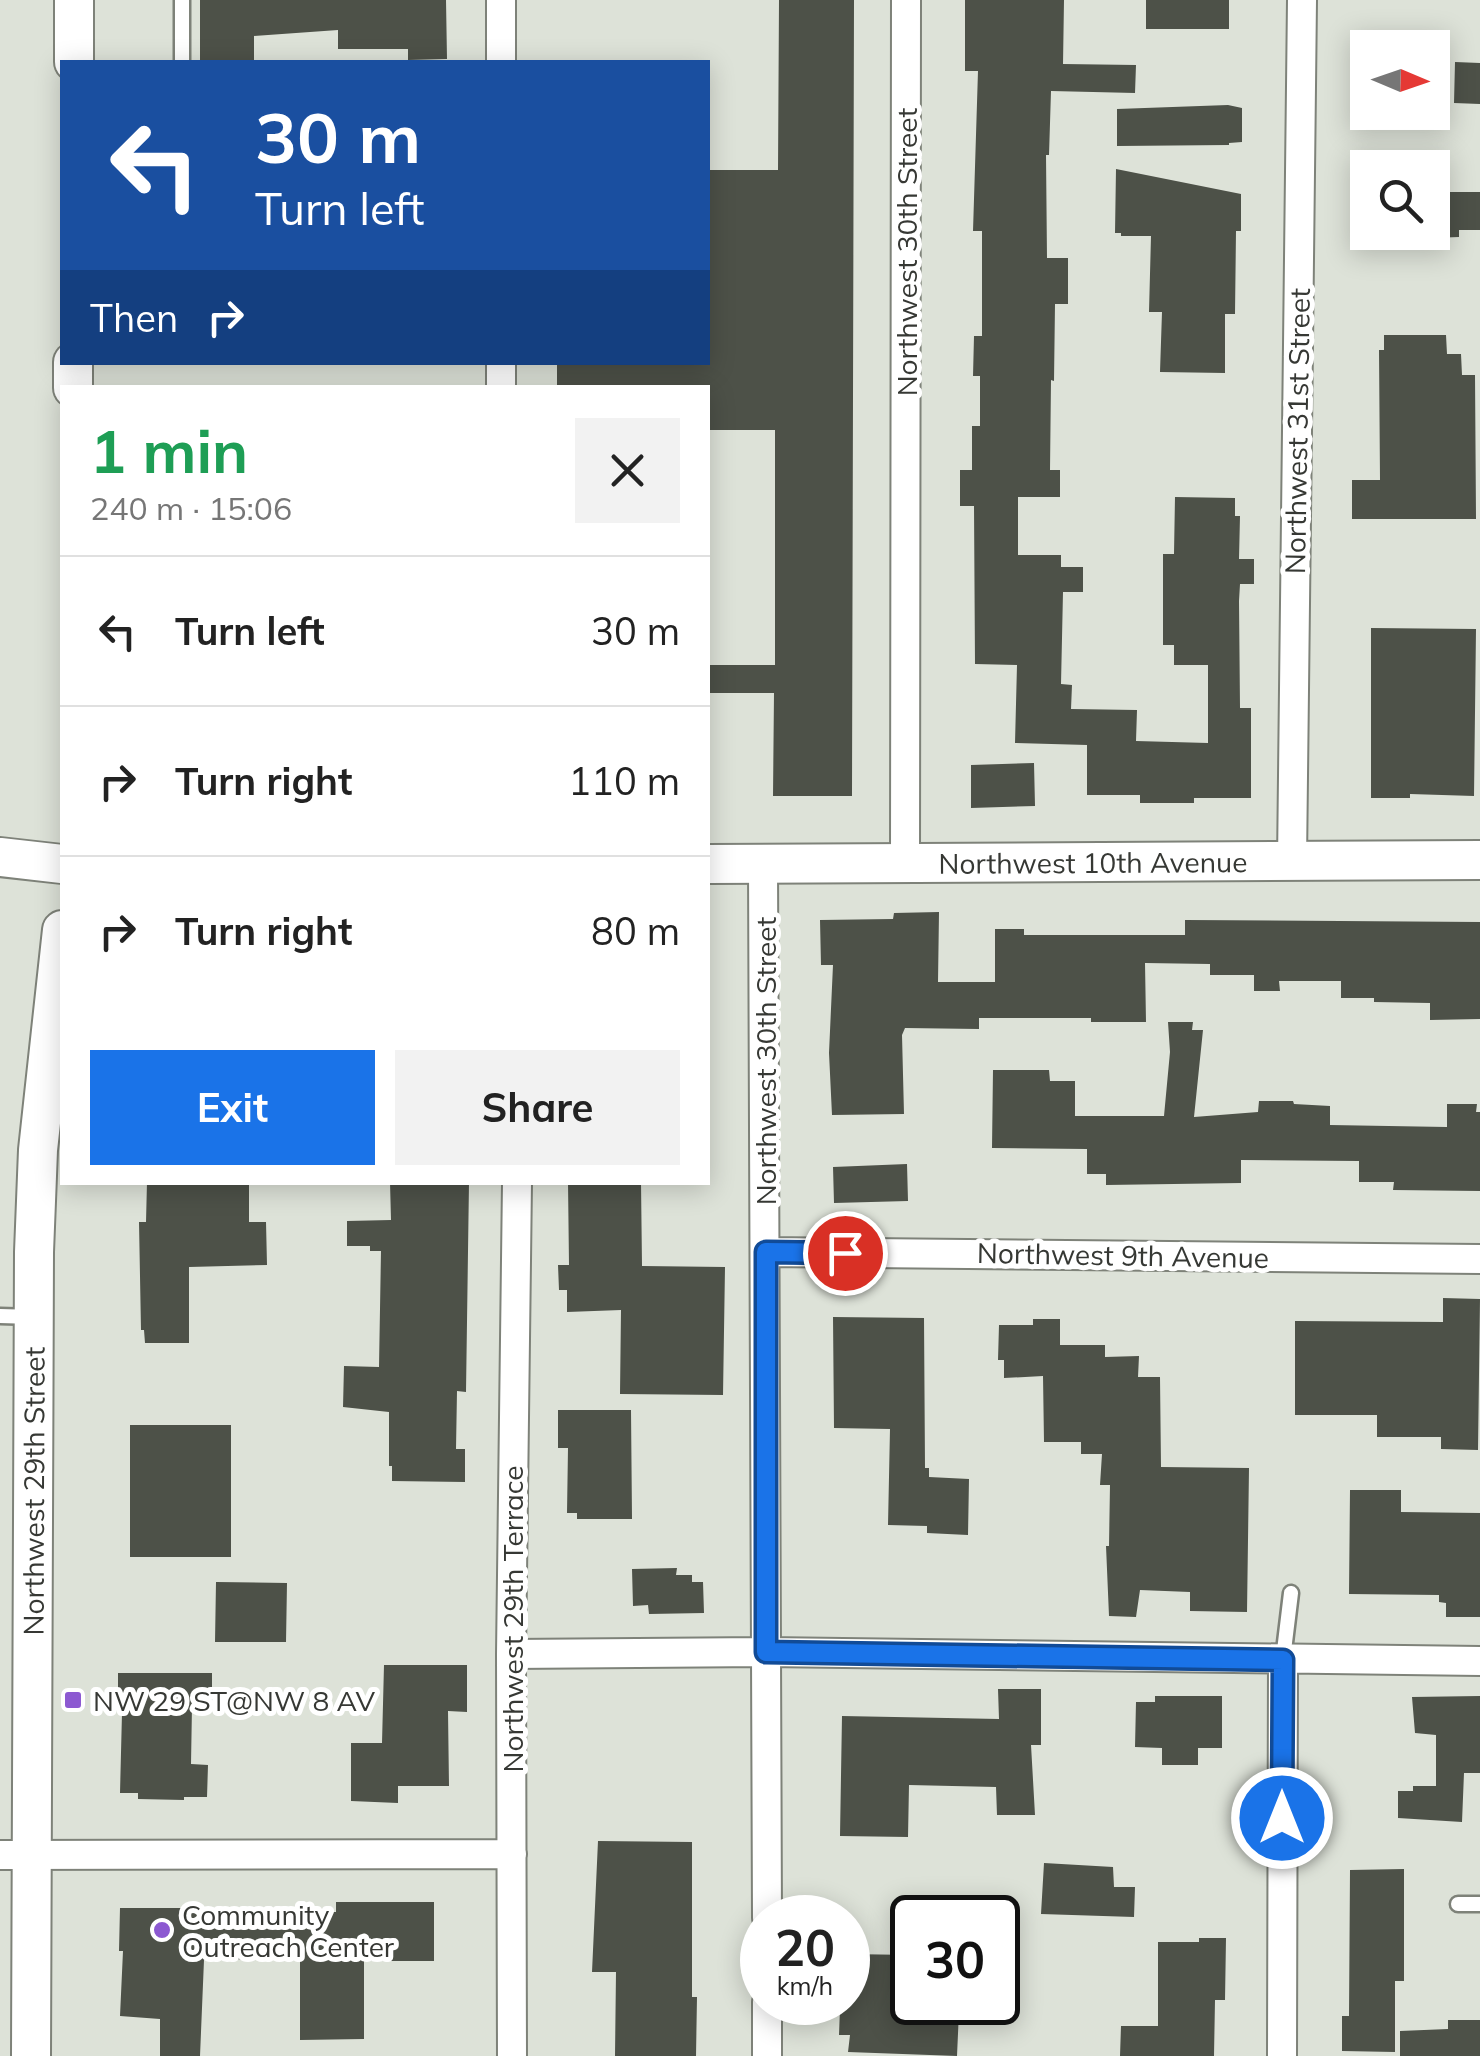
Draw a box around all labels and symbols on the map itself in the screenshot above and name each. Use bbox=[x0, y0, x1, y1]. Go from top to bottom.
north arrow bbox=[1350, 30, 1450, 130]
street label: Northwest 30th Street bbox=[889, 107, 924, 396]
street label: Northwest 31st Street bbox=[1277, 288, 1317, 574]
street label: Northwest 10th Avenue bbox=[938, 844, 1248, 880]
street label: Northwest 30th Street bbox=[748, 916, 783, 1205]
pin bbox=[803, 1211, 888, 1296]
street label: Northwest 9th Avenue bbox=[977, 1235, 1269, 1275]
street label: Northwest 29th Street bbox=[15, 1346, 51, 1635]
street label: Northwest 29th Terrace bbox=[495, 1465, 530, 1773]
place label: NW 29 ST@NW 8 AV bbox=[93, 1683, 376, 1718]
marker: NW 29 ST@NW 8 AV bbox=[62, 1689, 84, 1711]
position arrow bbox=[1230, 1766, 1334, 1870]
speed limit sign: 30 bbox=[890, 1895, 1020, 2025]
place label: Community Outreach Center bbox=[182, 1897, 395, 1964]
marker: Community Outreach Center bbox=[151, 1919, 173, 1941]

